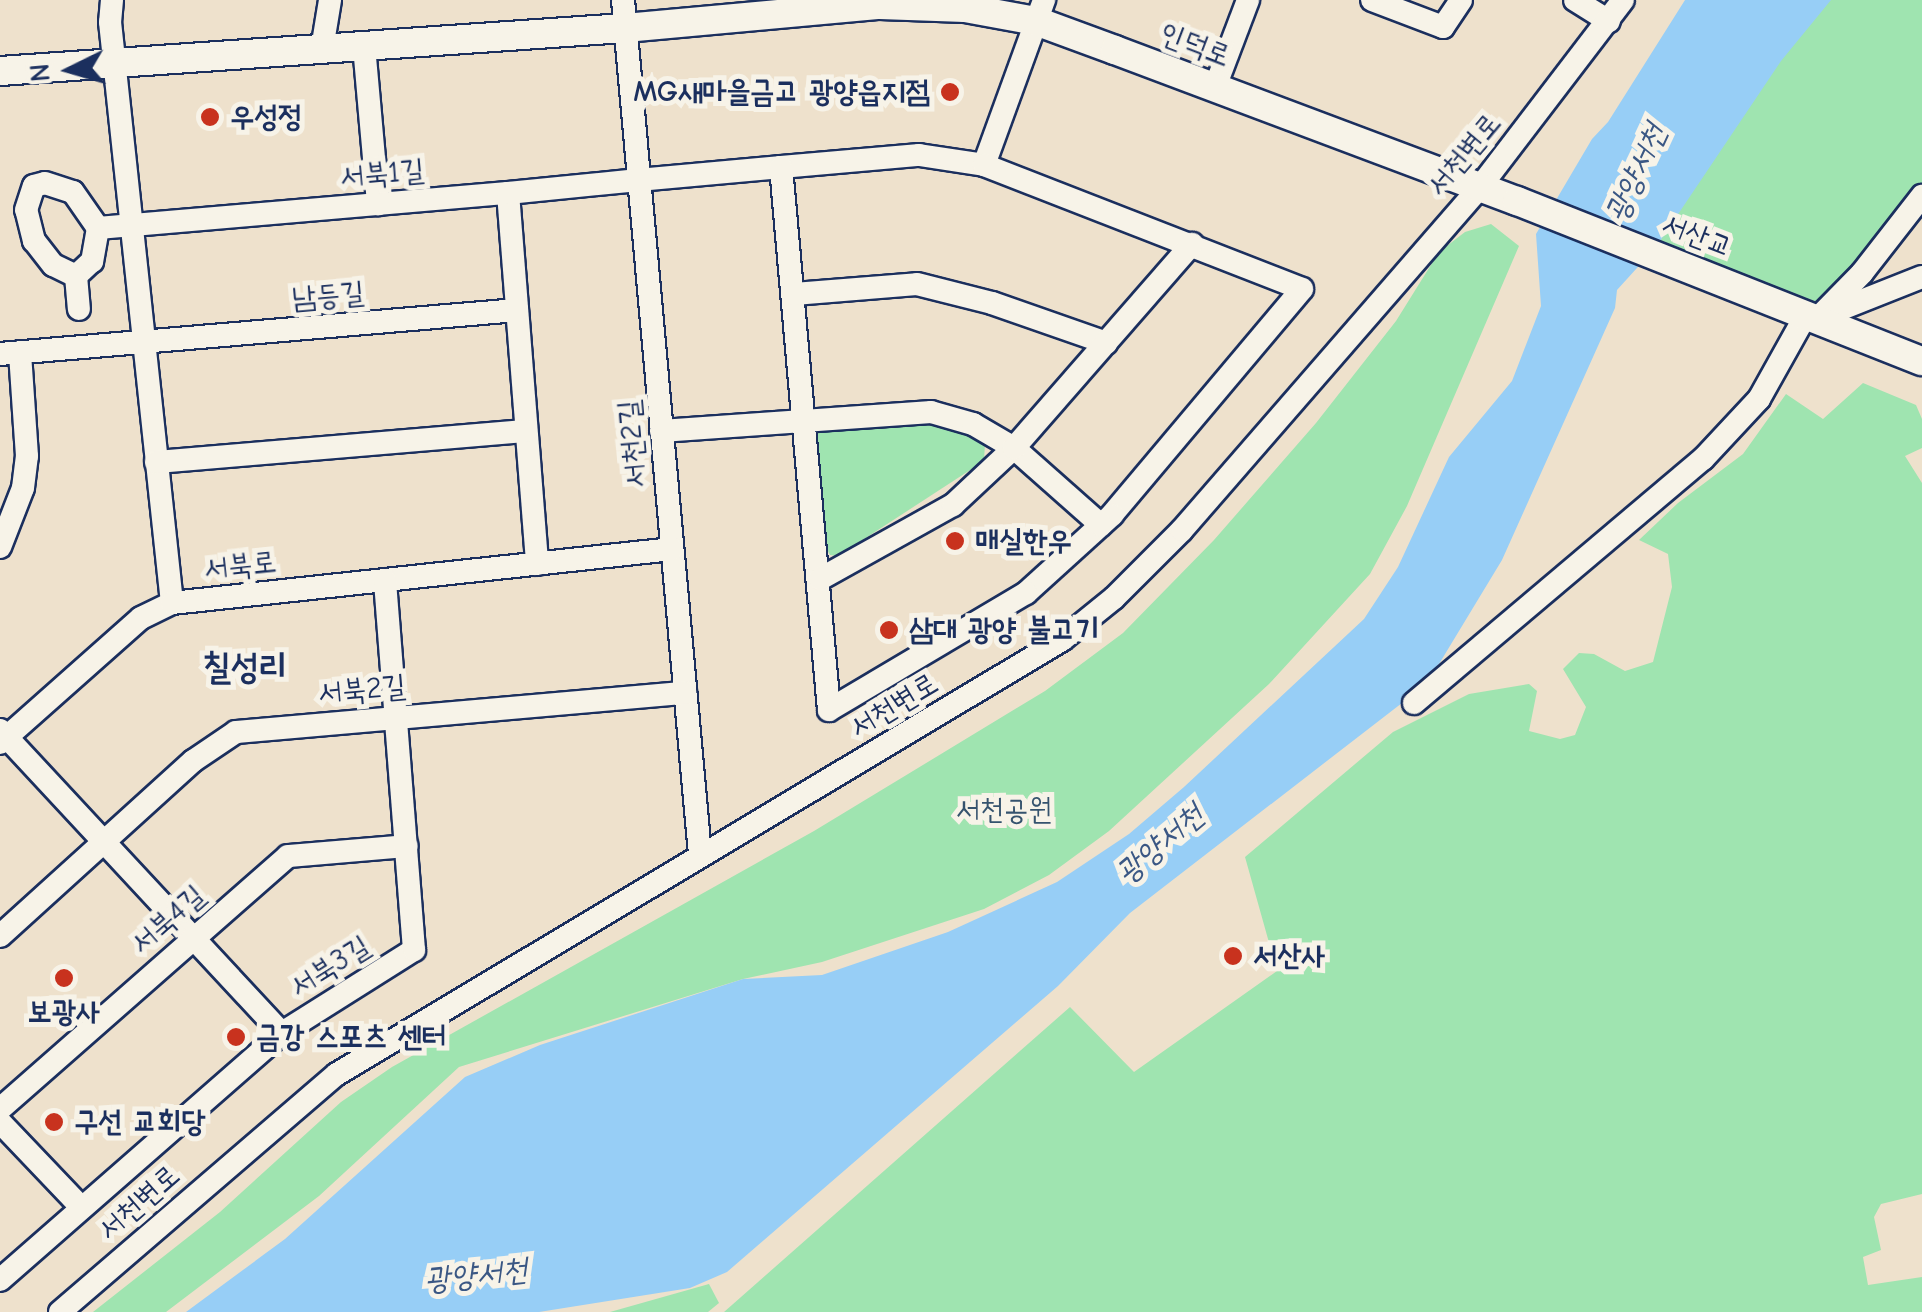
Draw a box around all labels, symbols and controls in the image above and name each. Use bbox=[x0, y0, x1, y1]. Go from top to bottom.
street label: 인덕로 bbox=[1155, 15, 1235, 75]
north arrow bbox=[20, 20, 120, 120]
text: N bbox=[23, 62, 57, 83]
place label: MG새마을금고 광양읍지점 bbox=[633, 74, 930, 110]
marker: MG새마을금고 광양읍지점 bbox=[939, 81, 961, 103]
place label: 우성정 bbox=[230, 99, 302, 135]
marker: 우성정 bbox=[199, 106, 221, 128]
street label: 서천변로 bbox=[1419, 106, 1509, 204]
water label: 광양서천 bbox=[1597, 118, 1675, 228]
street label: 서북1길 bbox=[338, 152, 426, 196]
street label: 서산교 bbox=[1657, 206, 1737, 266]
street label: 남등길 bbox=[290, 275, 366, 317]
street label: 서천2길 bbox=[611, 399, 655, 489]
place label: 매실한우 bbox=[975, 523, 1072, 559]
marker: 매실한우 bbox=[944, 530, 966, 552]
street label: 서북로 bbox=[202, 544, 278, 588]
place label: 삼대 광양 불고기 bbox=[909, 612, 1099, 648]
marker: 삼대 광양 불고기 bbox=[878, 619, 900, 641]
district label: 칠성리 bbox=[203, 646, 287, 688]
street label: 서천변로 bbox=[843, 666, 945, 746]
street label: 서북2길 bbox=[317, 668, 407, 712]
park label: 서천공원 bbox=[956, 792, 1052, 828]
water label: 광양서천 bbox=[1108, 796, 1212, 892]
street label: 서북4길 bbox=[123, 878, 213, 962]
street label: 서북3길 bbox=[283, 929, 377, 1005]
place label: 서산사 bbox=[1253, 938, 1325, 974]
marker: 서산사 bbox=[1222, 945, 1244, 967]
marker: 보광사 bbox=[53, 967, 75, 989]
place label: 보광사 bbox=[28, 994, 100, 1030]
place label: 금강 스포츠 센터 bbox=[256, 1019, 446, 1055]
marker: 금강 스포츠 센터 bbox=[225, 1026, 247, 1048]
place label: 구선 교회당 bbox=[74, 1104, 205, 1140]
marker: 구선 교회당 bbox=[43, 1111, 65, 1133]
street label: 서천변로 bbox=[91, 1158, 187, 1248]
water label: 광양서천 bbox=[423, 1251, 529, 1299]

